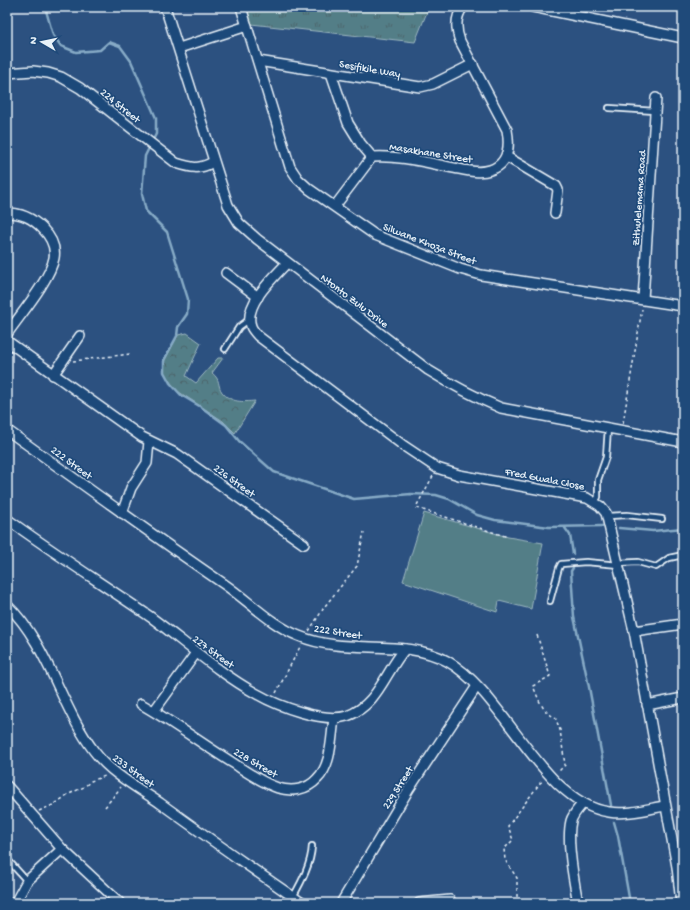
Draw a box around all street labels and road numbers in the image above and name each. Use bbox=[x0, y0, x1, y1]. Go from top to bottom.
street label: Sesifikile Way bbox=[338, 58, 402, 81]
street label: 224 Street bbox=[97, 87, 143, 127]
street label: Masakhane Street bbox=[388, 142, 474, 167]
street label: Zithulelemama Road bbox=[631, 148, 649, 246]
street label: Silwane Khoza Street bbox=[381, 222, 479, 269]
street label: Ntonto Zulu Drive bbox=[317, 272, 390, 331]
street label: 222 Street bbox=[48, 445, 95, 483]
street label: 226 Street bbox=[211, 463, 258, 502]
street label: Fred Gwala Close bbox=[503, 466, 586, 494]
street label: 222 Street bbox=[313, 623, 364, 643]
street label: 227 Street bbox=[190, 634, 237, 673]
street label: 228 Street bbox=[231, 746, 280, 782]
street label: 233 Street bbox=[110, 752, 157, 792]
street label: 229 Street bbox=[381, 763, 417, 812]

